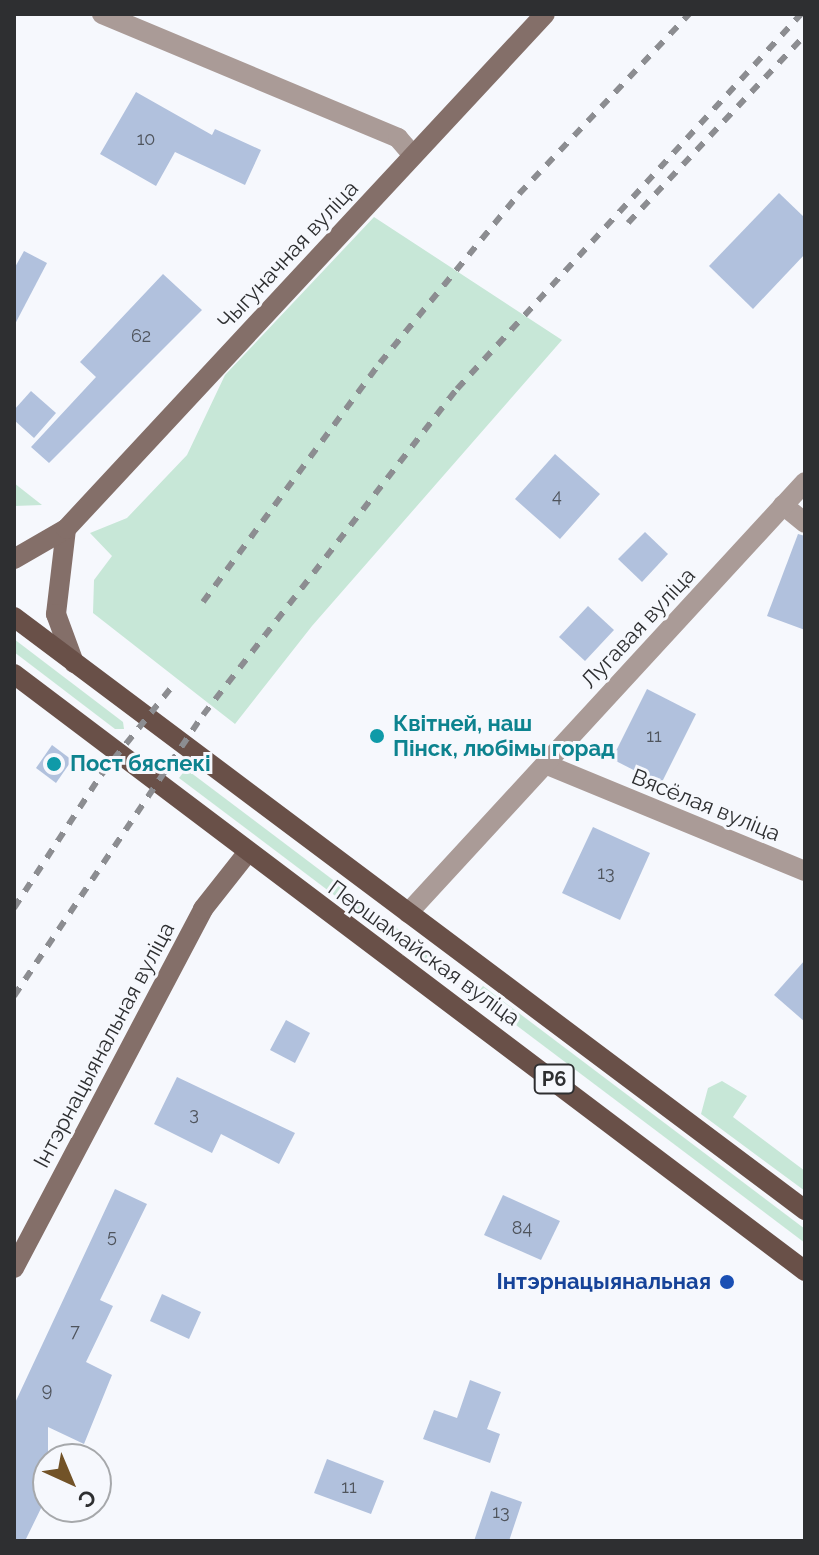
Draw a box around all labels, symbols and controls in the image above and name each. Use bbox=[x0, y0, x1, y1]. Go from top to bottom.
house number: 10 bbox=[137, 128, 155, 150]
street label: Чыгуначная вуліца bbox=[212, 175, 364, 335]
house number: 62 bbox=[131, 325, 151, 347]
house number: 4 bbox=[552, 485, 562, 507]
street label: Лугавая вуліца bbox=[575, 562, 701, 694]
place label: Квітней, наш Пінск, любімы горад bbox=[393, 710, 615, 762]
house number: 11 bbox=[646, 725, 662, 747]
marker: Квітней, наш Пінск, любімы горад bbox=[368, 727, 386, 745]
place label: Пост бяспекі bbox=[70, 751, 211, 777]
marker: Пост бяспекі bbox=[45, 755, 63, 773]
street label: Вясёлая вуліца bbox=[628, 763, 784, 847]
house number: 13 bbox=[597, 862, 615, 884]
street label: Першамайская вуліца bbox=[323, 875, 525, 1031]
street label: Інтэрнацыянальная вуліца bbox=[28, 918, 180, 1172]
road number: Р6 bbox=[532, 1063, 576, 1095]
house number: 3 bbox=[189, 1103, 199, 1125]
house number: 84 bbox=[512, 1217, 532, 1239]
house number: 5 bbox=[107, 1225, 117, 1247]
place label: Інтэрнацыянальная bbox=[497, 1269, 711, 1295]
marker: Інтэрнацыянальная bbox=[718, 1273, 736, 1291]
house number: 7 bbox=[70, 1320, 80, 1342]
house number: 9 bbox=[42, 1379, 52, 1401]
north arrow bbox=[32, 1443, 112, 1523]
house number: 11 bbox=[341, 1476, 357, 1498]
text: С bbox=[73, 1484, 102, 1513]
house number: 13 bbox=[492, 1501, 510, 1523]

